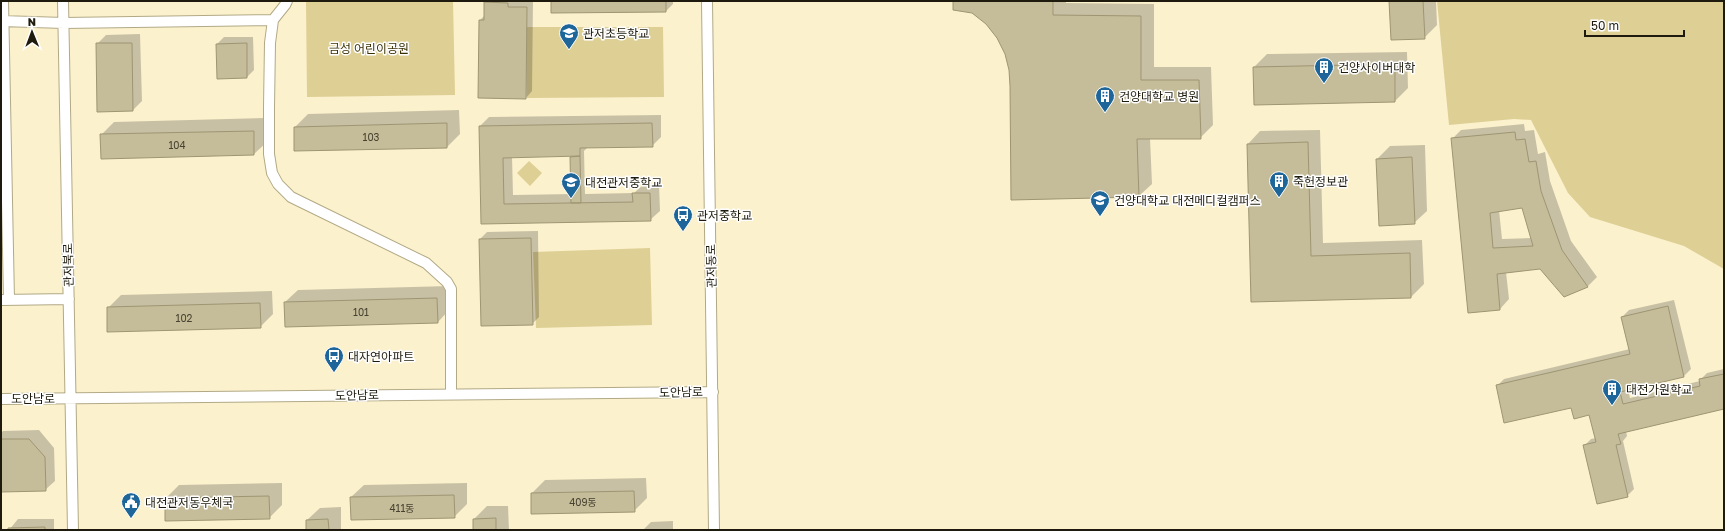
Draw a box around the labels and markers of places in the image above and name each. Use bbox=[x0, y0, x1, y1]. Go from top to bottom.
school or university icon: 관저초등학교 bbox=[558, 22, 580, 50]
place label: 관저초등학교 bbox=[583, 26, 649, 41]
building icon: 건양사이버대학 bbox=[1313, 56, 1335, 84]
place label: 건양사이버대학 bbox=[1338, 60, 1415, 75]
building icon: 건양대학교 병원 bbox=[1094, 85, 1116, 113]
place label: 건양대학교 병원 bbox=[1119, 89, 1199, 104]
building icon: 죽헌정보관 bbox=[1268, 170, 1290, 198]
school or university icon: 대전관저중학교 bbox=[560, 171, 582, 199]
place label: 죽헌정보관 bbox=[1293, 174, 1348, 189]
place label: 대전관저중학교 bbox=[585, 175, 662, 190]
school or university icon: 건양대학교 대전메디컬캠퍼스 bbox=[1089, 189, 1111, 217]
place label: 건양대학교 대전메디컬캠퍼스 bbox=[1114, 193, 1261, 208]
bus stop icon: 관저중학교 bbox=[672, 204, 694, 232]
place label: 관저중학교 bbox=[697, 208, 752, 223]
bus stop icon: 대자연아파트 bbox=[323, 345, 345, 373]
place label: 대자연아파트 bbox=[348, 349, 414, 364]
building icon: 대전가원학교 bbox=[1601, 378, 1623, 406]
place label: 대전가원학교 bbox=[1626, 382, 1692, 397]
public building icon: 대전관저동우체국 bbox=[120, 491, 142, 519]
place label: 대전관저동우체국 bbox=[145, 495, 233, 510]

